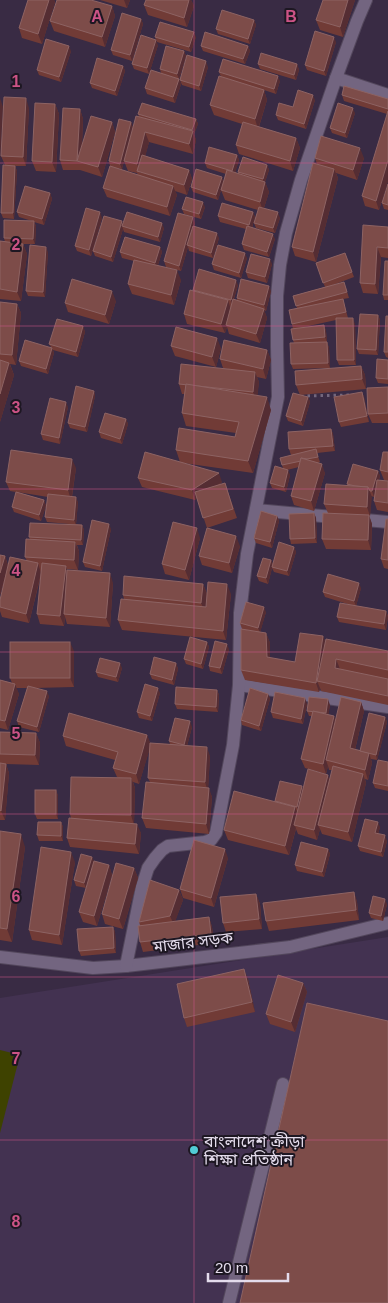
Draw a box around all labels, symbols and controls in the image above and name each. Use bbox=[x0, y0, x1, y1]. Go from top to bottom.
text: A bbox=[91, 8, 103, 25]
text: B bbox=[285, 8, 297, 25]
text: 1 bbox=[12, 73, 21, 90]
text: 2 bbox=[12, 236, 21, 253]
text: 3 bbox=[12, 399, 21, 416]
text: 4 bbox=[12, 562, 21, 579]
text: 5 bbox=[12, 725, 21, 742]
text: 6 bbox=[12, 888, 21, 905]
street label: মাজার সড়ক bbox=[151, 929, 235, 955]
text: 7 bbox=[12, 1050, 21, 1067]
place label: বাংলাদেশ ক্রীড়া শিক্ষা প্রতিষ্ঠান bbox=[203, 1132, 305, 1168]
marker: বাংলাদেশ ক্রীড়া শিক্ষা প্রতিষ্ঠান bbox=[188, 1144, 200, 1156]
text: 8 bbox=[12, 1213, 21, 1230]
scale bar bbox=[208, 1250, 288, 1282]
text: 20 m bbox=[215, 1259, 248, 1276]

